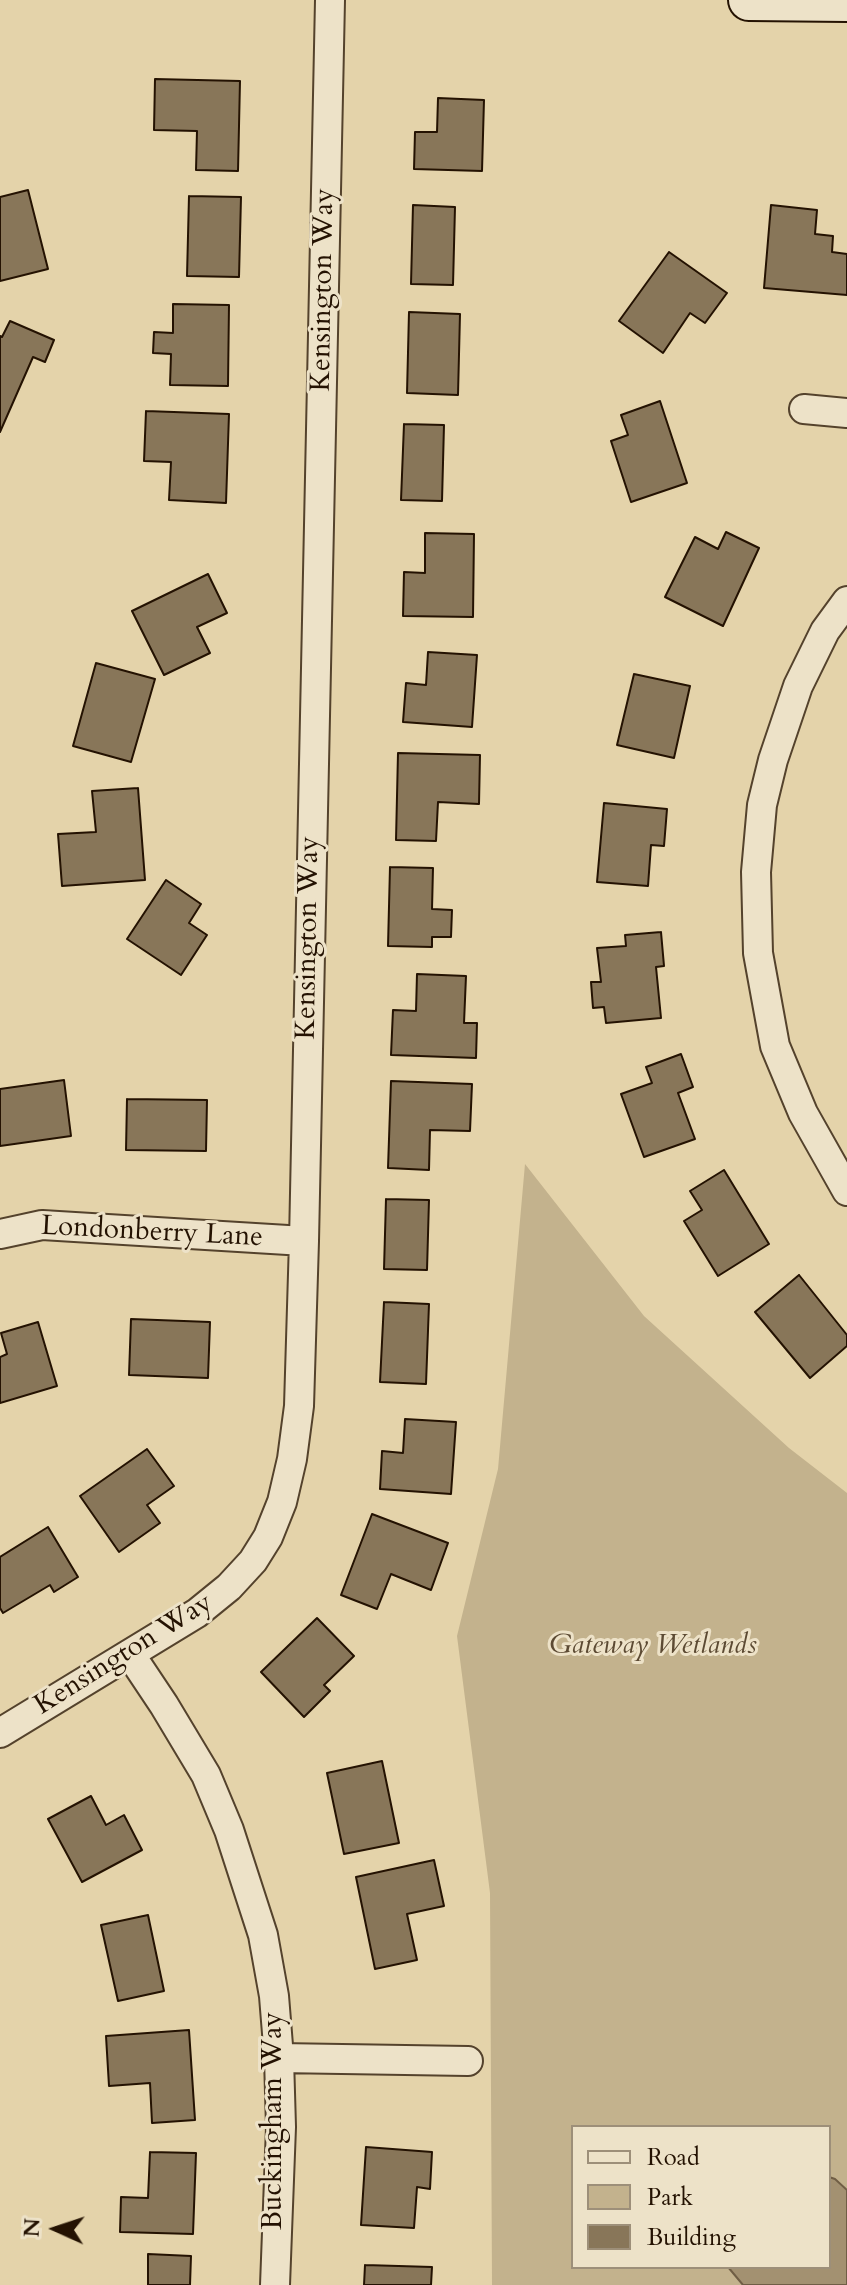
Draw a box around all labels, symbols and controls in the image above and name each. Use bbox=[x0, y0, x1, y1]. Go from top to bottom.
street label: Kensington Way bbox=[305, 188, 343, 392]
street label: Kensington Way bbox=[290, 836, 328, 1040]
street label: Londonberry Lane bbox=[40, 1210, 264, 1256]
street label: Kensington Way bbox=[29, 1587, 219, 1723]
park label: Gateway Wetlands bbox=[549, 1630, 757, 1664]
street label: Buckingham Way bbox=[258, 2012, 292, 2230]
legend bbox=[571, 2125, 831, 2269]
text: Road bbox=[647, 2141, 700, 2174]
text: Park bbox=[647, 2181, 693, 2214]
north arrow bbox=[16, 2189, 96, 2269]
text: N bbox=[17, 2217, 48, 2238]
text: Building bbox=[647, 2221, 736, 2254]

